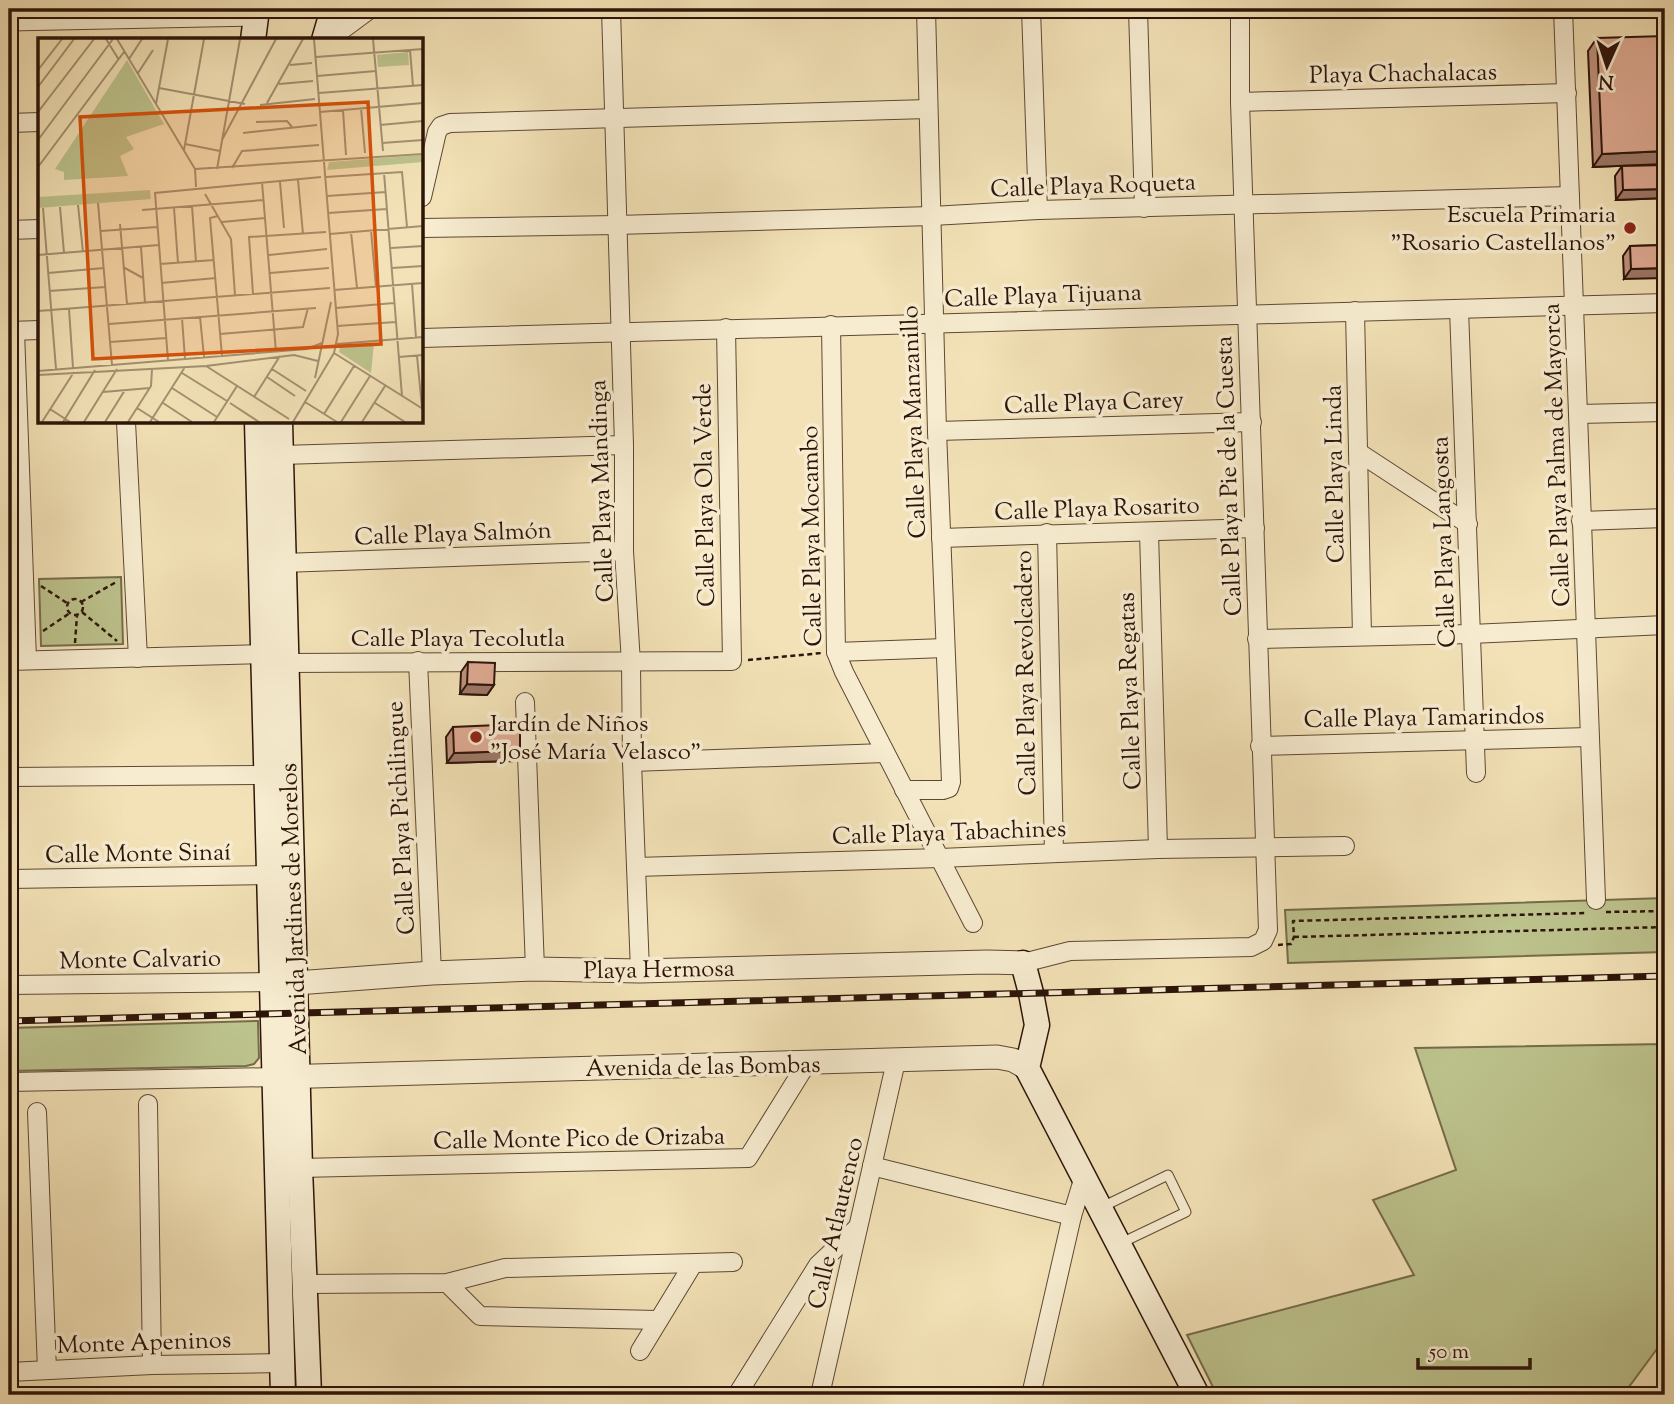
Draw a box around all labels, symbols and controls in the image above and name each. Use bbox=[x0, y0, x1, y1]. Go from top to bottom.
north arrow bbox=[1572, 32, 1642, 102]
inset map bbox=[38, 38, 424, 424]
street label: Playa Chachalacas bbox=[1309, 56, 1497, 94]
text: N bbox=[1598, 67, 1615, 94]
street label: Calle Playa Roqueta bbox=[990, 166, 1196, 208]
place label: Escuela Primaria "Rosario Castellanos" bbox=[1390, 199, 1616, 261]
marker: Escuela Primaria "Rosario Castellanos" bbox=[1622, 220, 1638, 236]
street label: Calle Playa Tijuana bbox=[944, 277, 1143, 317]
street label: Calle Playa Palma de Mayorca bbox=[1536, 303, 1580, 607]
street label: Calle Playa Manzanillo bbox=[894, 305, 936, 539]
street label: Calle Playa Pie de la Cuesta bbox=[1208, 335, 1252, 616]
street label: Calle Playa Mandinga bbox=[582, 379, 624, 603]
street label: Calle Playa Ola Verde bbox=[687, 383, 725, 607]
street label: Calle Playa Carey bbox=[1003, 384, 1185, 424]
street label: Calle Playa Linda bbox=[1317, 384, 1355, 563]
street label: Calle Playa Mocambo bbox=[794, 425, 832, 647]
street label: Calle Playa Langosta bbox=[1424, 436, 1466, 648]
street label: Calle Playa Rosarito bbox=[994, 489, 1200, 531]
street label: Calle Playa Salmón bbox=[354, 515, 552, 555]
street label: Calle Playa Revolcadero bbox=[1008, 550, 1046, 796]
street label: Calle Playa Regatas bbox=[1111, 592, 1151, 790]
street label: Calle Playa Tecolutla bbox=[351, 623, 565, 657]
street label: Calle Playa Pichilingue bbox=[379, 700, 425, 936]
street label: Calle Playa Tamarindos bbox=[1303, 700, 1545, 738]
place label: Jardín de Niños "José María Velasco" bbox=[488, 708, 701, 770]
marker: Jardín de Niños "José María Velasco" bbox=[468, 729, 484, 745]
street label: Avenida Jardines de Morelos bbox=[273, 762, 317, 1055]
street label: Calle Playa Tabachines bbox=[831, 813, 1067, 855]
street label: Calle Monte Sinaí bbox=[45, 836, 231, 874]
street label: Monte Calvario bbox=[59, 943, 221, 979]
street label: Playa Hermosa bbox=[583, 953, 735, 989]
street label: Avenida de las Bombas bbox=[585, 1049, 821, 1087]
street label: Calle Monte Pico de Orizaba bbox=[433, 1120, 725, 1160]
street label: Calle Atlautenco bbox=[801, 1134, 873, 1313]
street label: Monte Apeninos bbox=[56, 1324, 232, 1364]
scale bar bbox=[1418, 1327, 1530, 1371]
text: 50 m bbox=[1428, 1338, 1469, 1368]

